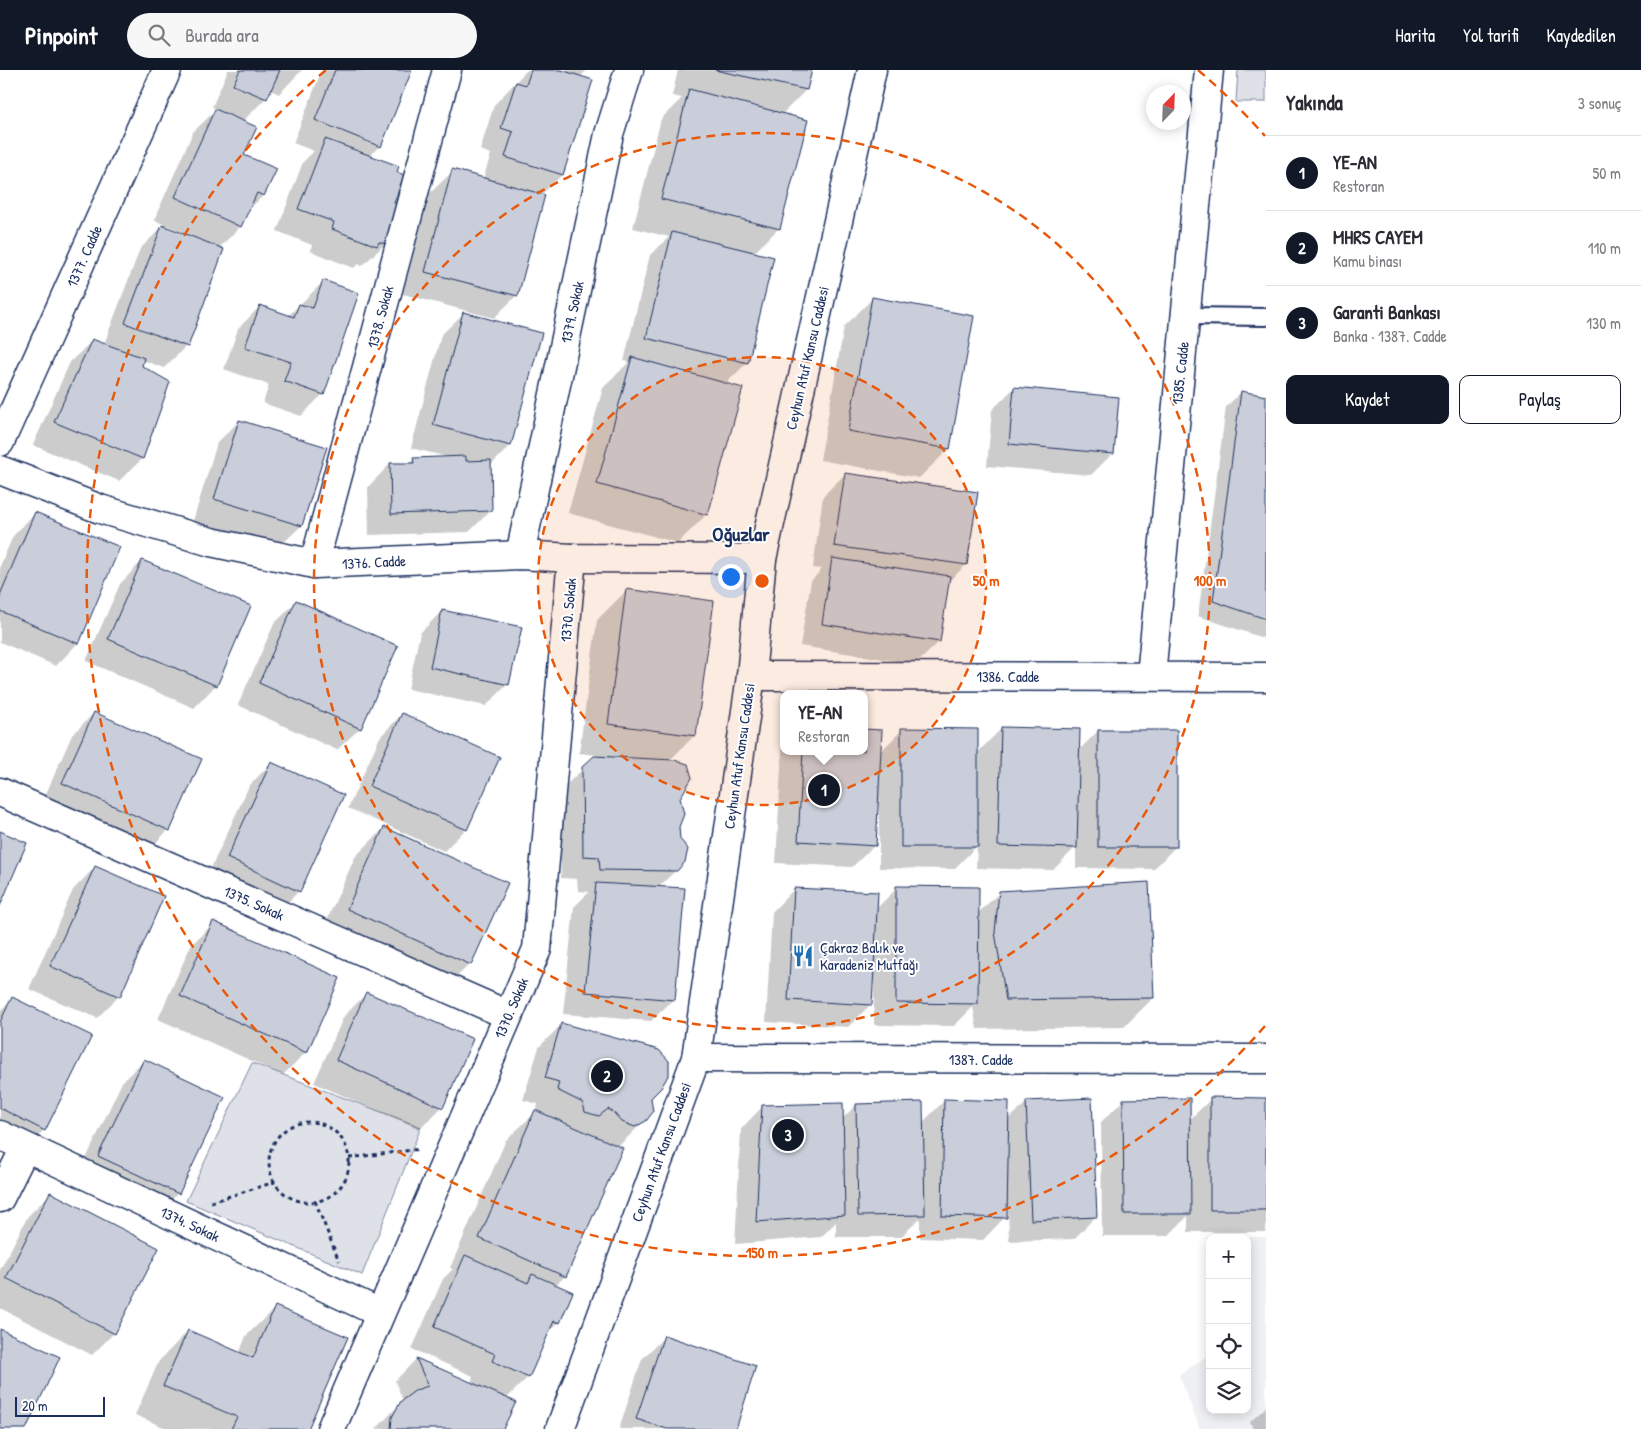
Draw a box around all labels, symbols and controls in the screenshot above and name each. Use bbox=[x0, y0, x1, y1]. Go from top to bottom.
search box bbox=[127, 13, 477, 58]
text: Pinpoint bbox=[25, 19, 97, 51]
icon: search bbox=[145, 21, 173, 49]
text: Burada ara bbox=[185, 22, 259, 48]
text: Harita bbox=[1395, 23, 1435, 48]
text: Yol tarifi bbox=[1463, 23, 1519, 48]
text: Kaydedilen bbox=[1547, 23, 1616, 48]
north arrow bbox=[1146, 85, 1191, 130]
text: Yakında bbox=[1286, 88, 1343, 117]
text: 3 sonuç bbox=[1578, 92, 1621, 114]
text: YE-AN bbox=[1333, 149, 1377, 175]
text: 1 bbox=[1299, 162, 1305, 184]
text: 50 m bbox=[1593, 162, 1621, 184]
text: Restoran bbox=[1333, 175, 1384, 197]
street label: 1377. Cadde bbox=[61, 222, 107, 290]
text: MHRS CAYEM bbox=[1333, 224, 1423, 250]
text: 2 bbox=[1298, 237, 1306, 259]
text: 110 m bbox=[1588, 237, 1621, 259]
text: Kamu binası bbox=[1333, 250, 1402, 272]
street label: 1379. Sokak bbox=[555, 279, 589, 345]
street label: 1378. Sokak bbox=[362, 283, 398, 351]
street label: Ceyhun Atuf Kansu Caddesi bbox=[780, 284, 834, 432]
text: Garanti Bankası bbox=[1333, 299, 1441, 325]
text: 3 bbox=[1298, 312, 1306, 334]
text: 130 m bbox=[1586, 312, 1621, 334]
text: Banka · 1387. Cadde bbox=[1333, 325, 1447, 347]
street label: 1385. Cadde bbox=[1166, 340, 1194, 406]
button: Kaydet bbox=[1286, 375, 1449, 424]
button: Paylaş bbox=[1459, 375, 1621, 424]
district label: Oğuzlar bbox=[712, 520, 770, 548]
street label: 1376. Cadde bbox=[341, 550, 407, 574]
your location bbox=[718, 564, 744, 590]
text: 50 m bbox=[973, 570, 999, 591]
text: 100 m bbox=[1194, 570, 1226, 591]
centre of rings bbox=[753, 572, 771, 590]
street label: 1370. Sokak bbox=[555, 577, 581, 643]
street label: 1386. Cadde bbox=[976, 666, 1040, 687]
street label: Ceyhun Atuf Kansu Caddesi bbox=[718, 682, 760, 830]
popup bbox=[780, 690, 868, 755]
text: YE-AN bbox=[798, 699, 842, 725]
text: Restoran bbox=[798, 725, 850, 747]
pin: 1 bbox=[808, 771, 840, 809]
street label: 1375. Sokak bbox=[221, 880, 287, 926]
place label: Çakraz Balık ve Karadeniz Mutfağı bbox=[820, 937, 919, 975]
restaurant icon: Çakraz Balık ve Karadeniz Mutfağı bbox=[790, 943, 816, 969]
street label: 1370. Sokak bbox=[489, 974, 533, 1042]
street label: 1387. Cadde bbox=[949, 1049, 1013, 1070]
pin: 2 bbox=[591, 1057, 623, 1095]
street label: Ceyhun Atuf Kansu Caddesi bbox=[626, 1079, 696, 1225]
pin: 3 bbox=[772, 1116, 804, 1154]
street label: 1374. Sokak bbox=[157, 1201, 223, 1247]
map controls bbox=[1206, 1234, 1251, 1414]
button: + bbox=[1206, 1234, 1251, 1279]
text: 150 m bbox=[746, 1242, 778, 1263]
button: − bbox=[1206, 1279, 1251, 1324]
button: locate bbox=[1206, 1324, 1251, 1369]
button: layers bbox=[1206, 1369, 1251, 1414]
scale bar bbox=[15, 1394, 105, 1417]
text: 20 m bbox=[22, 1396, 48, 1415]

